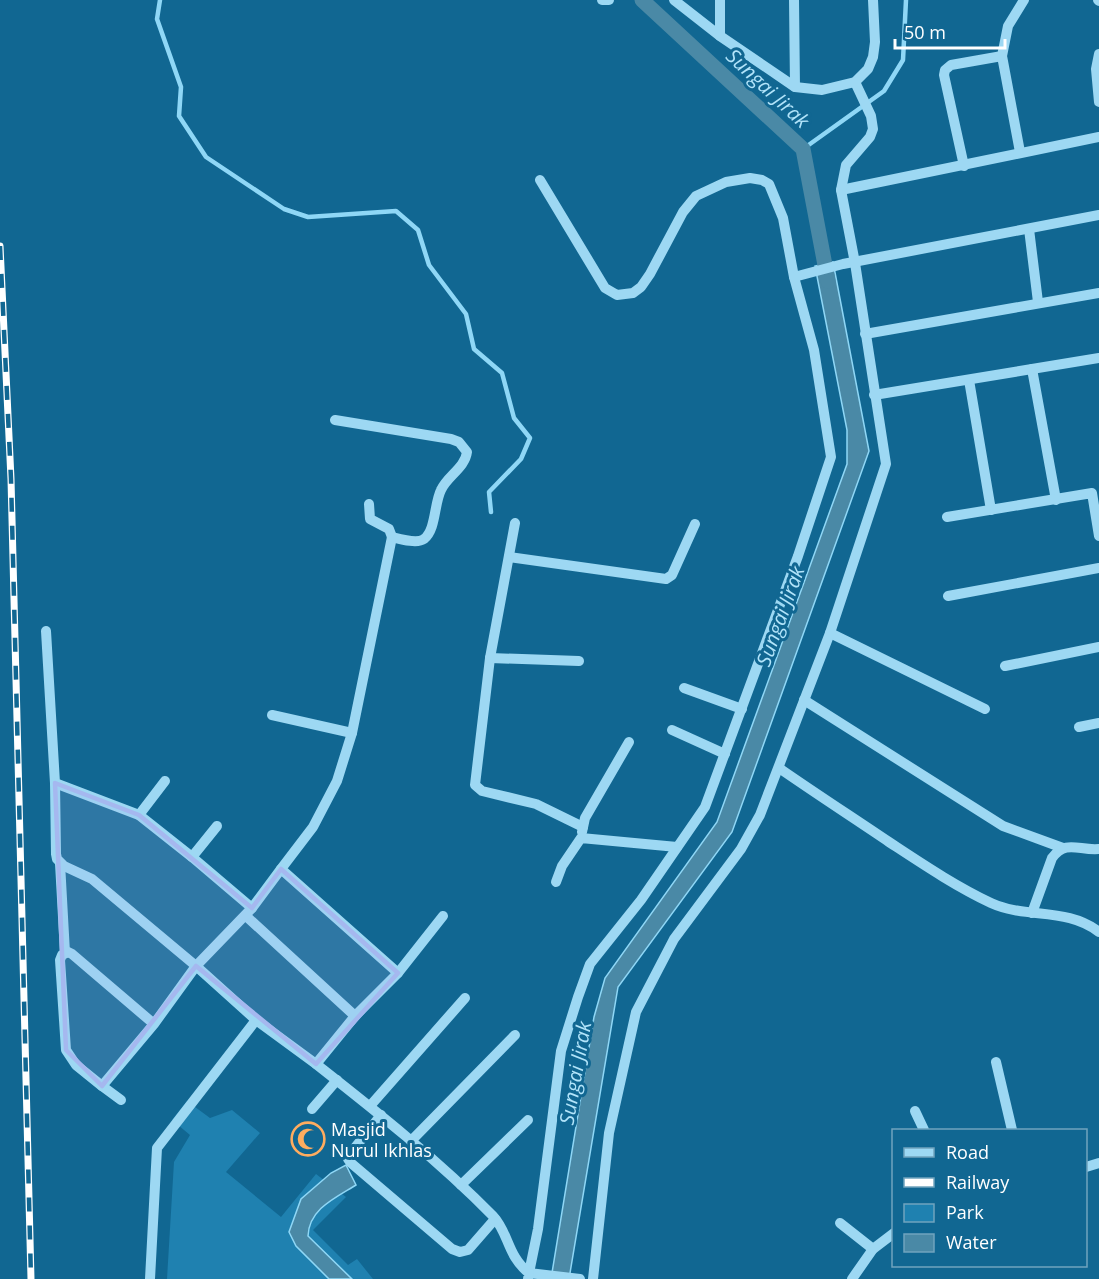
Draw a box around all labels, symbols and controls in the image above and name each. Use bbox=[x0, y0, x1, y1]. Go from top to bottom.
scale bar bbox=[895, 12, 1004, 50]
text: 50 m bbox=[904, 20, 946, 44]
water label: Sungai Jirak bbox=[721, 43, 816, 134]
water label: Sungai Jirak bbox=[749, 561, 811, 670]
water label: Sungai Jirak bbox=[553, 1018, 598, 1127]
place label: Masjid Nurul Ikhlas bbox=[331, 1117, 432, 1162]
mosque icon: Masjid Nurul Ikhlas bbox=[290, 1121, 326, 1157]
legend bbox=[892, 1129, 1087, 1267]
text: Road bbox=[946, 1140, 989, 1164]
text: Railway bbox=[946, 1170, 1010, 1194]
text: Park bbox=[946, 1200, 984, 1224]
text: Water bbox=[946, 1230, 997, 1254]

